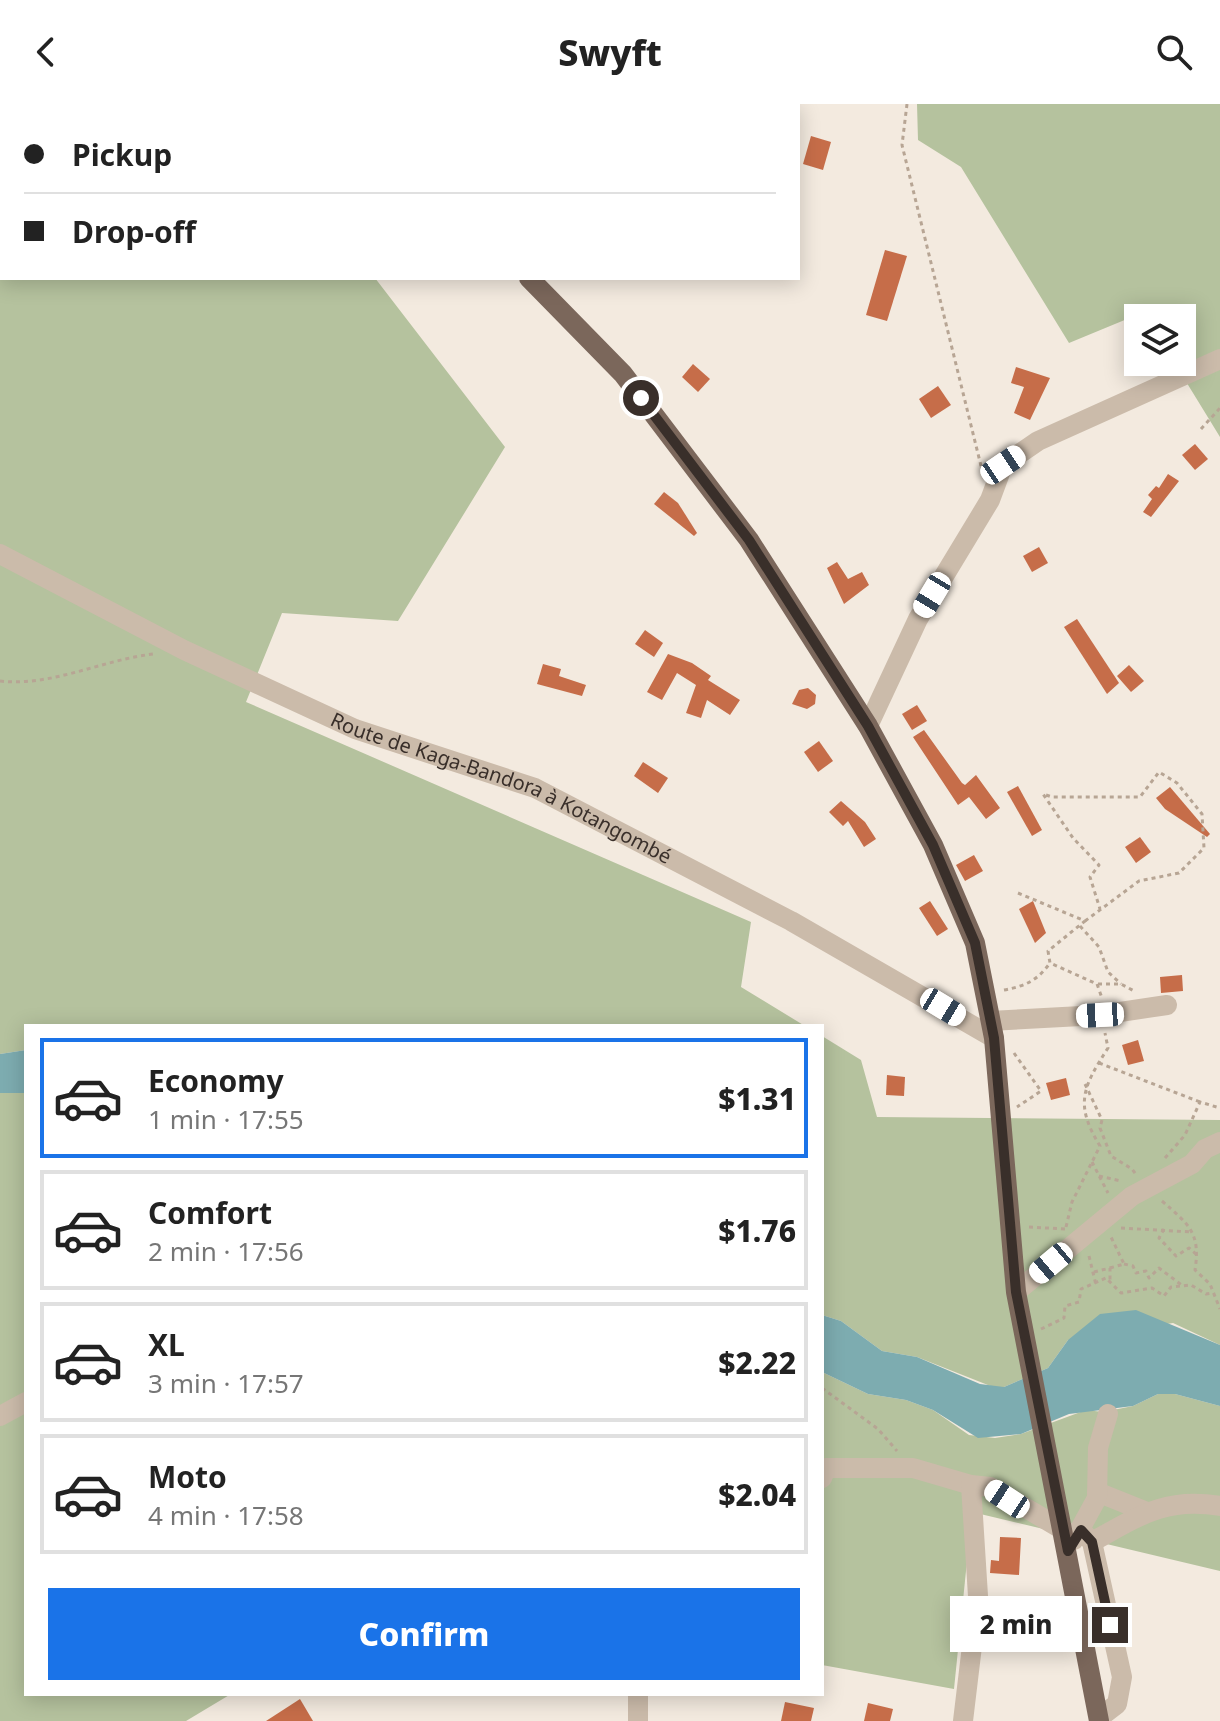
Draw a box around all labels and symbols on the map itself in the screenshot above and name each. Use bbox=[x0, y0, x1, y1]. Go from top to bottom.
route start bbox=[623, 380, 659, 416]
car bbox=[976, 442, 1030, 488]
car bbox=[909, 568, 955, 622]
street label: Route de Kaga-Bandora à Kotangombé bbox=[327, 706, 676, 870]
car bbox=[916, 984, 970, 1030]
car bbox=[1075, 1002, 1125, 1028]
car bbox=[1025, 1238, 1077, 1288]
car bbox=[980, 1476, 1034, 1522]
callout: 2 min bbox=[950, 1597, 1082, 1653]
route end bbox=[1092, 1607, 1128, 1643]

